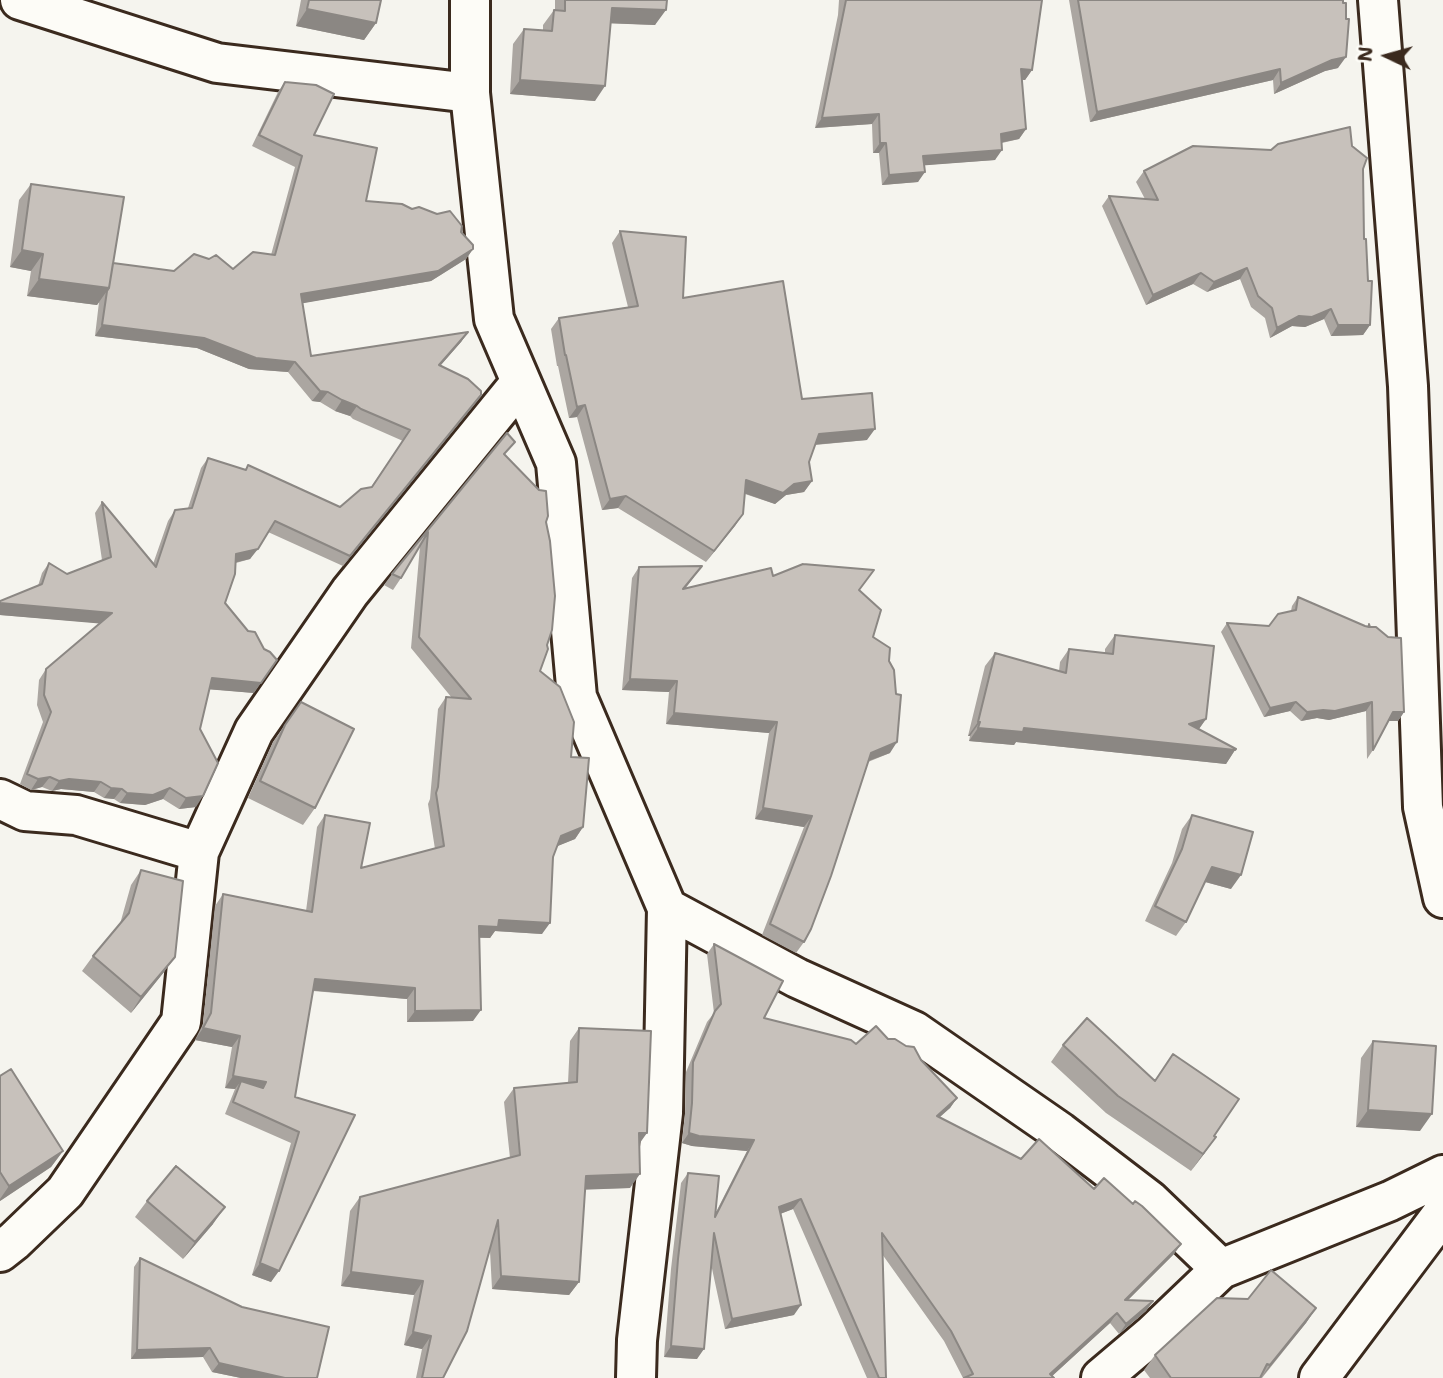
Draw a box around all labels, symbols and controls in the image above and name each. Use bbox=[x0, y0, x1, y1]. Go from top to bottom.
north arrow bbox=[1352, 21, 1422, 91]
text: N bbox=[1352, 46, 1379, 63]

